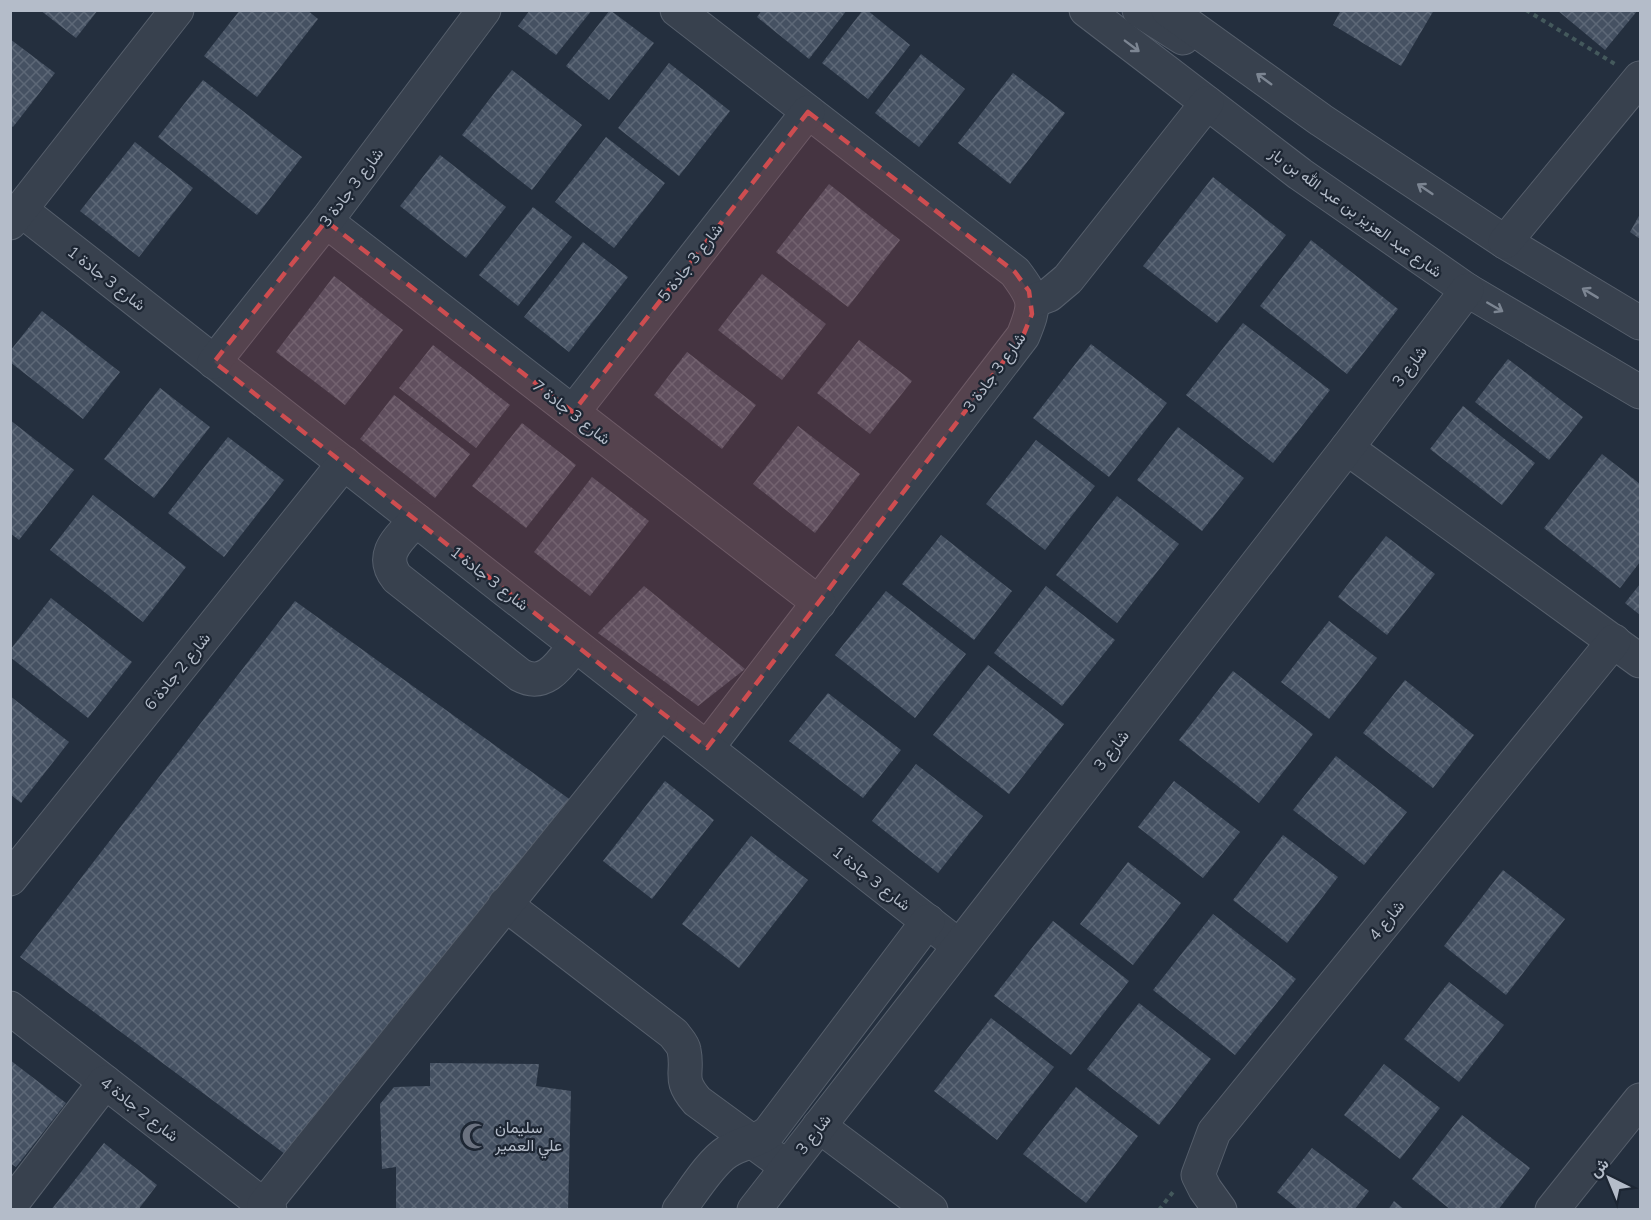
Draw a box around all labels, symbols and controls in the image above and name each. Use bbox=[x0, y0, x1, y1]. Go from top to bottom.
one-way arrow bbox=[1124, 40, 1140, 52]
one-way arrow bbox=[1256, 73, 1273, 85]
street label: شارع عبد العزيز بن عبد الله بن باز bbox=[1264, 142, 1446, 283]
street label: شارع 3 جادة 3 bbox=[315, 143, 389, 232]
one-way arrow bbox=[1417, 183, 1434, 195]
street label: شارع 3 جادة 5 bbox=[653, 219, 728, 306]
street label: شارع 3 جادة 1 bbox=[63, 241, 150, 316]
one-way arrow bbox=[1582, 286, 1599, 298]
one-way arrow bbox=[1486, 301, 1503, 313]
street label: شارع 3 جادة 3 bbox=[958, 328, 1031, 417]
street label: شارع 3 bbox=[1387, 342, 1432, 392]
street label: شارع 3 جادة 7 bbox=[528, 375, 615, 450]
street label: شارع 3 جادة 1 bbox=[446, 541, 533, 616]
street label: شارع 2 جادة 6 bbox=[140, 628, 216, 715]
street label: شارع 3 bbox=[1089, 726, 1135, 775]
street label: شارع 3 جادة 1 bbox=[828, 841, 915, 916]
street label: شارع 4 bbox=[1364, 896, 1410, 945]
street label: شارع 2 جادة 4 bbox=[96, 1072, 183, 1147]
street label: شارع 3 bbox=[791, 1110, 837, 1159]
place label: سليمان علي العمير bbox=[494, 1117, 562, 1159]
mosque icon: سليمان علي العمير bbox=[460, 1121, 490, 1151]
north arrow bbox=[1579, 1148, 1639, 1208]
text: ش bbox=[1585, 1153, 1613, 1181]

